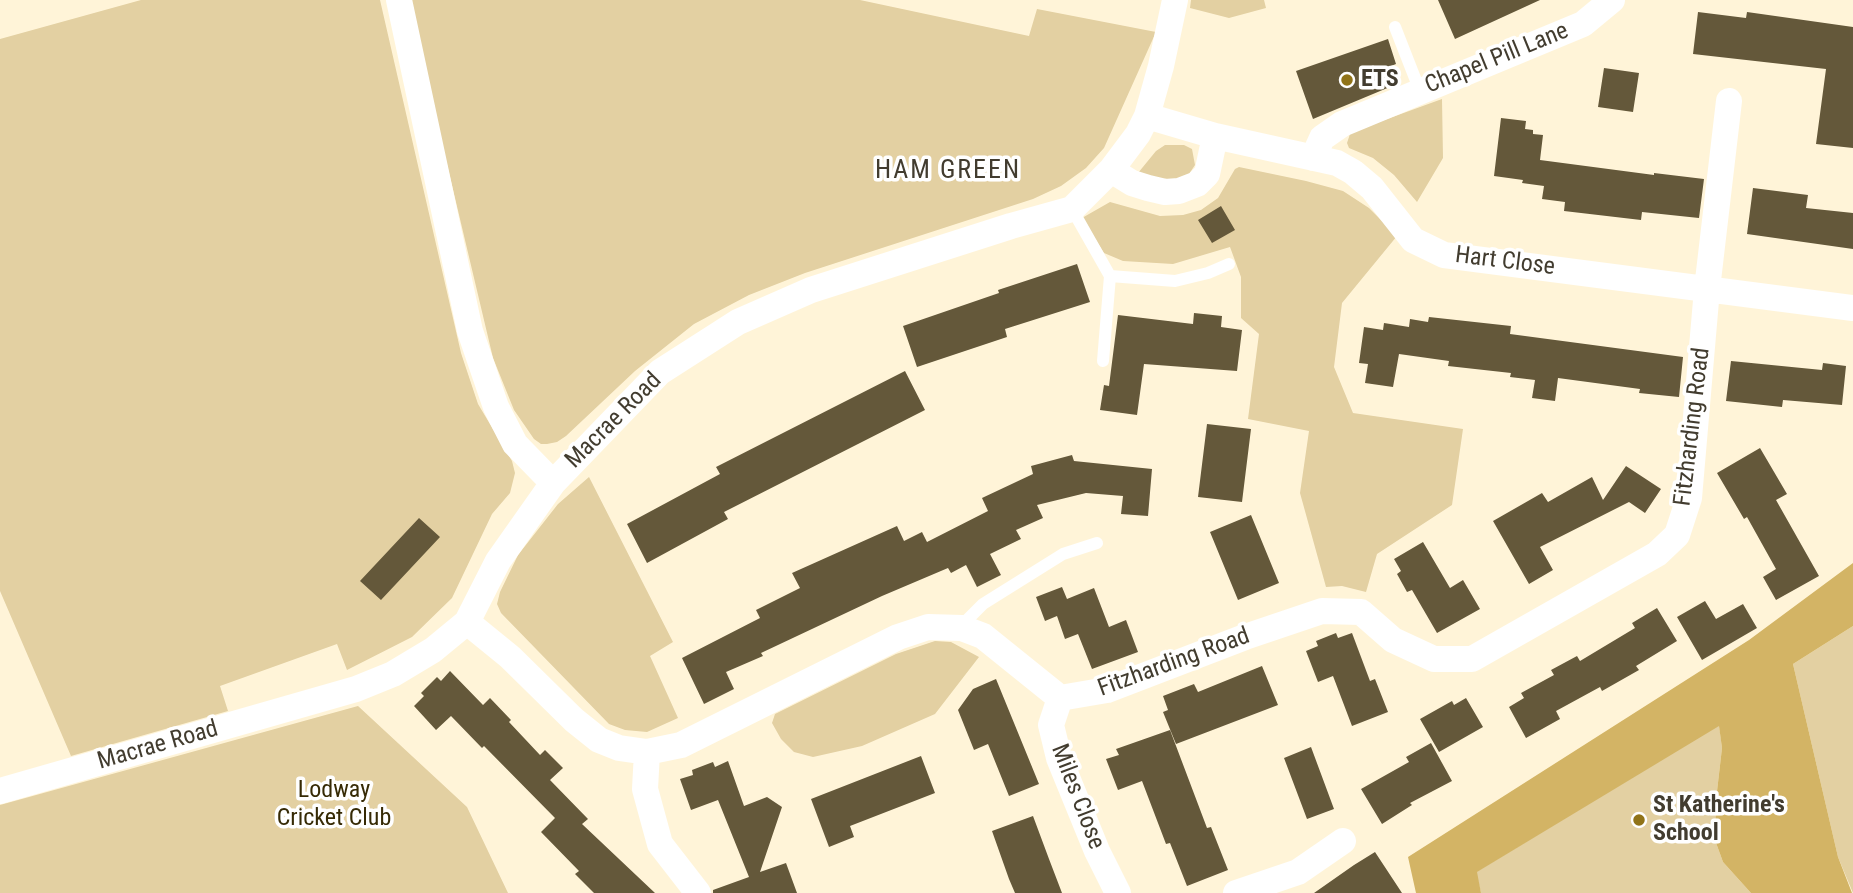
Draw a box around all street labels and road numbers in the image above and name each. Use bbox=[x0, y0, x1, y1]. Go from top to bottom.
street label: Chapel Pill Lane bbox=[1421, 17, 1573, 101]
street label: Hart Close bbox=[1453, 242, 1557, 282]
street label: Fitzharding Road bbox=[1669, 346, 1717, 508]
street label: Macrae Road bbox=[560, 367, 668, 475]
street label: Fitzharding Road bbox=[1094, 622, 1254, 704]
street label: Macrae Road bbox=[94, 715, 222, 777]
street label: Miles Close bbox=[1044, 740, 1110, 854]

